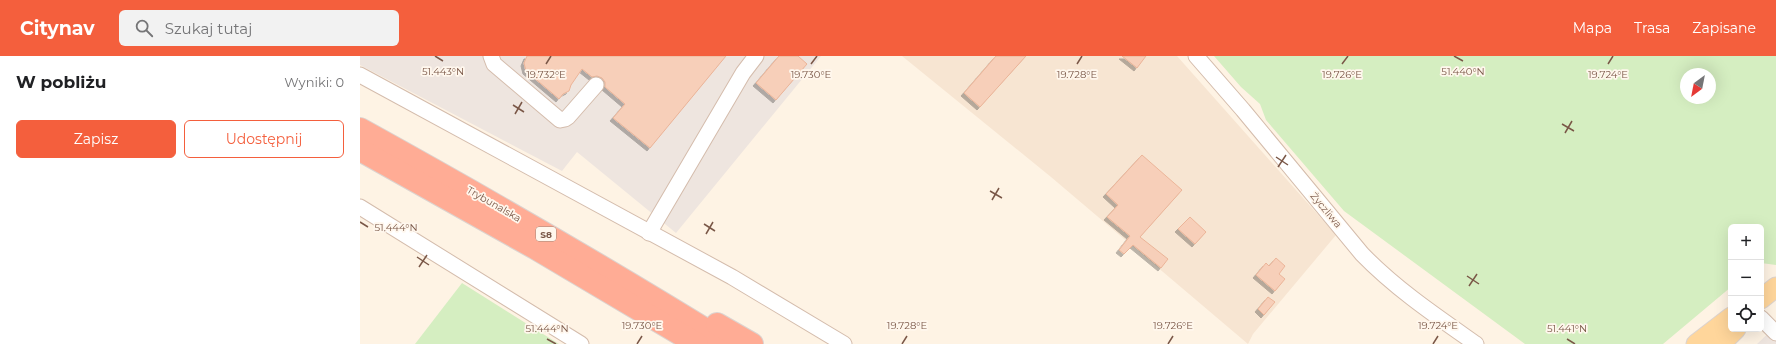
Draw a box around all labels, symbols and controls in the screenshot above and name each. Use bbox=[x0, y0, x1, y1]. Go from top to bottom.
search box bbox=[119, 10, 399, 46]
text: Citynav bbox=[20, 17, 95, 40]
icon: search bbox=[133, 17, 155, 39]
text: Szukaj tutaj bbox=[165, 19, 252, 38]
text: Mapa bbox=[1573, 19, 1612, 37]
text: Trasa bbox=[1634, 19, 1670, 37]
text: Zapisane bbox=[1692, 19, 1756, 37]
text: 51.443°N bbox=[422, 65, 464, 78]
text: 51.440°N bbox=[1441, 65, 1485, 78]
text: 19.732°E bbox=[526, 68, 566, 81]
text: 19.730°E bbox=[791, 68, 832, 81]
text: 19.728°E bbox=[1057, 68, 1098, 81]
text: 19.726°E bbox=[1322, 68, 1362, 81]
text: 19.724°E bbox=[1588, 68, 1628, 81]
north arrow bbox=[1680, 68, 1716, 104]
text: W pobliżu bbox=[16, 72, 106, 92]
text: Wyniki: 0 bbox=[284, 74, 344, 90]
button: Zapisz bbox=[16, 120, 176, 158]
button: Udostępnij bbox=[184, 120, 344, 158]
street label: Trybunalska bbox=[465, 183, 523, 225]
street label: Życzliwa bbox=[1307, 190, 1345, 230]
text: 51.444°N bbox=[374, 221, 418, 234]
map controls bbox=[1728, 224, 1764, 332]
button: + bbox=[1728, 224, 1764, 260]
road number: S8 bbox=[536, 227, 556, 241]
button: − bbox=[1728, 260, 1764, 296]
button: locate bbox=[1728, 296, 1764, 332]
text: 19.730°E bbox=[622, 319, 663, 332]
text: 19.728°E bbox=[887, 319, 928, 332]
text: 19.726°E bbox=[1153, 319, 1193, 332]
text: 19.724°E bbox=[1418, 319, 1458, 332]
text: 51.444°N bbox=[525, 322, 569, 335]
text: 51.441°N bbox=[1547, 322, 1587, 335]

